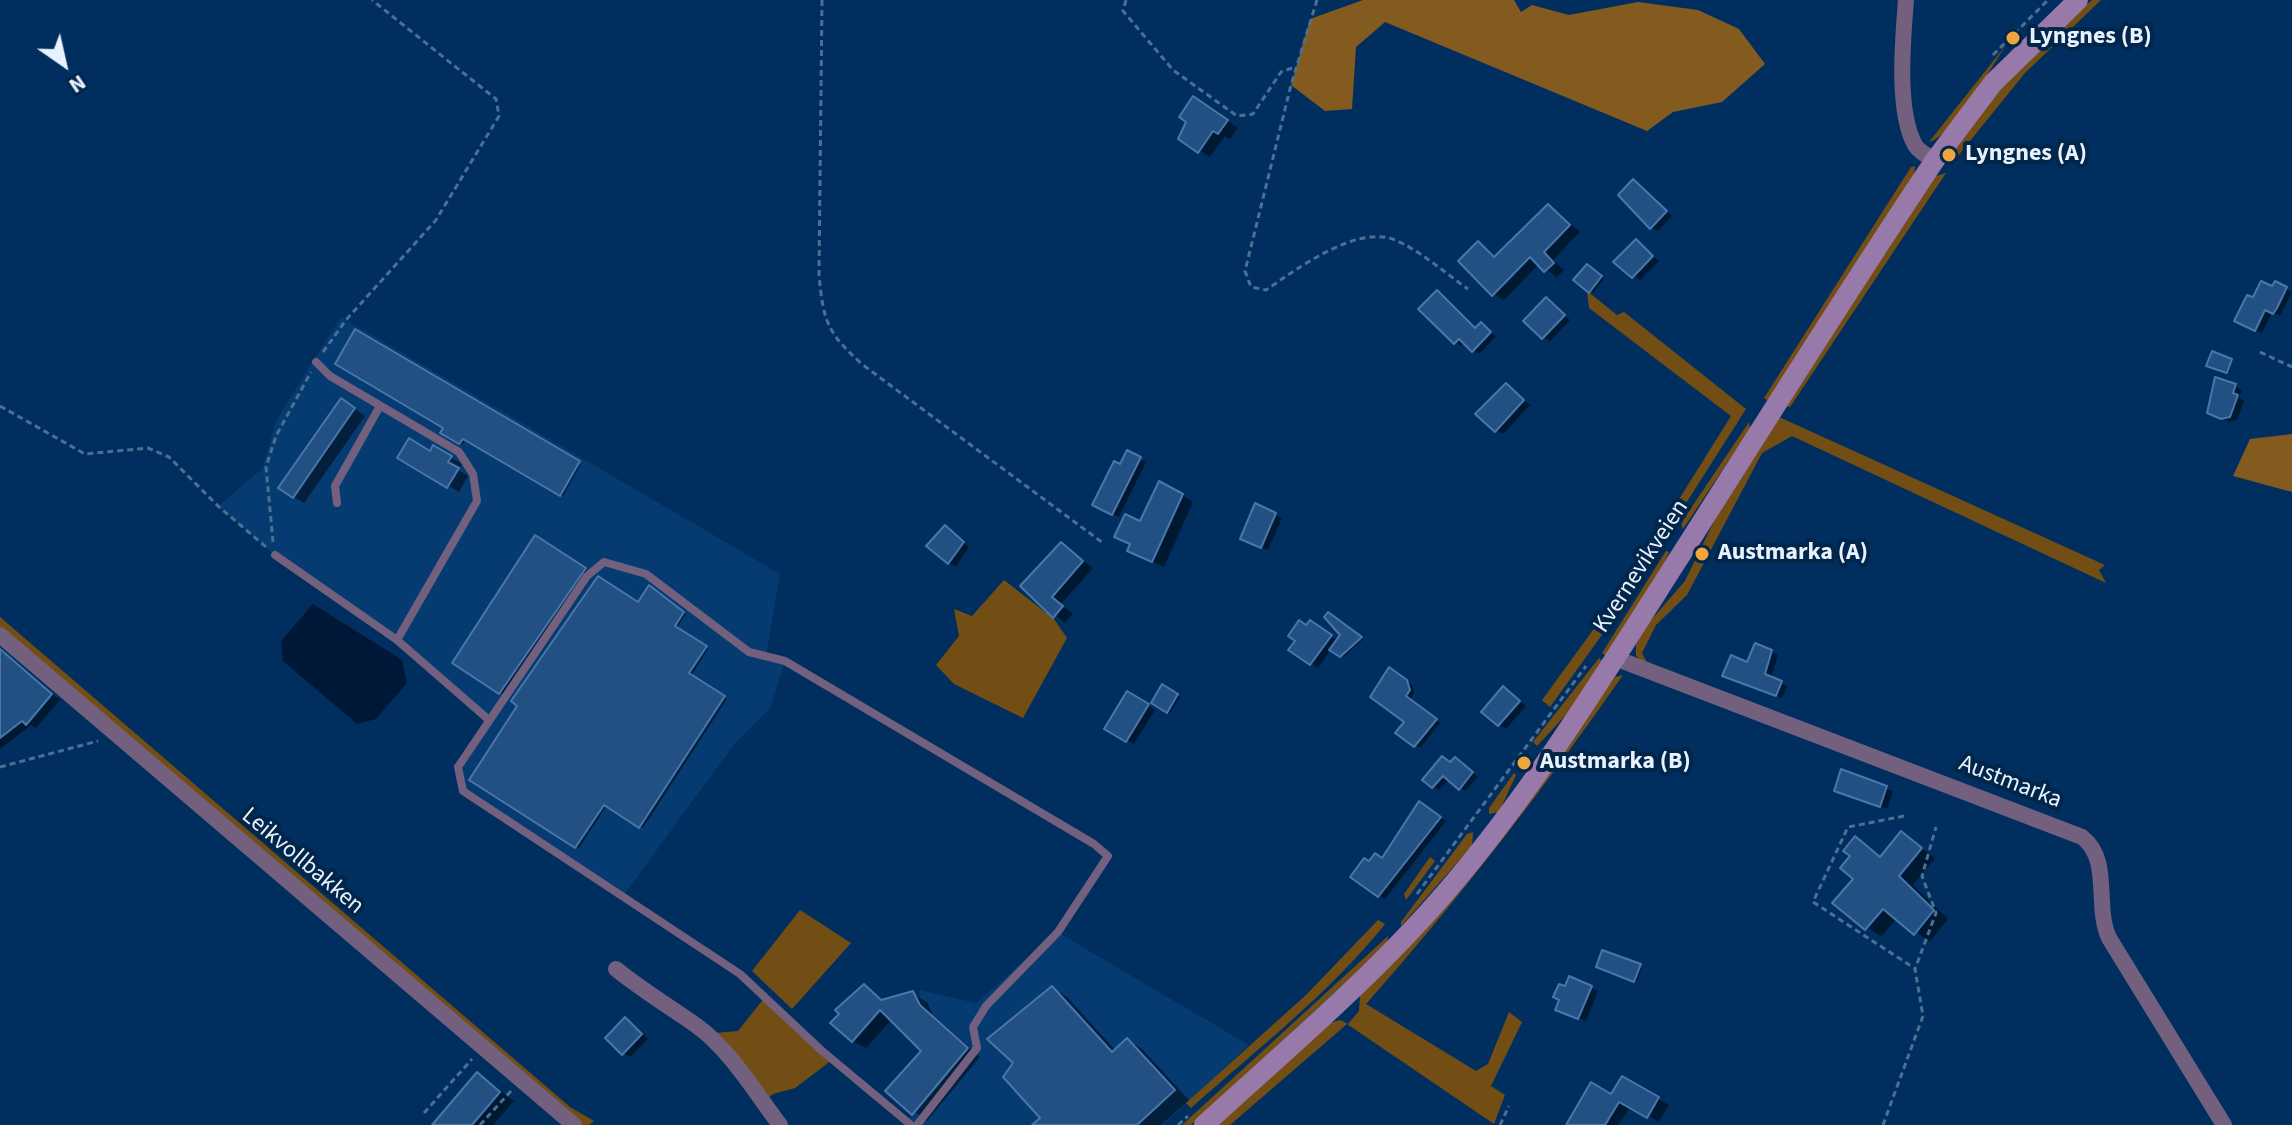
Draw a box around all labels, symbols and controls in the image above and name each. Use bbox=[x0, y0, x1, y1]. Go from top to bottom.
north arrow bbox=[24, 24, 104, 104]
place label: Lyngnes (B) bbox=[2029, 24, 2152, 52]
marker: Lyngnes (B) bbox=[2004, 29, 2022, 47]
text: N bbox=[62, 67, 92, 101]
place label: Lyngnes (A) bbox=[1965, 141, 2087, 169]
marker: Lyngnes (A) bbox=[1940, 146, 1958, 164]
street label: Kvernevikveien bbox=[1588, 495, 1696, 639]
place label: Austmarka (A) bbox=[1718, 540, 1868, 568]
marker: Austmarka (A) bbox=[1693, 545, 1711, 563]
place label: Austmarka (B) bbox=[1540, 749, 1691, 777]
street label: Austmarka bbox=[1955, 750, 2065, 816]
marker: Austmarka (B) bbox=[1515, 754, 1533, 772]
street label: Leikvollbakken bbox=[235, 802, 369, 922]

